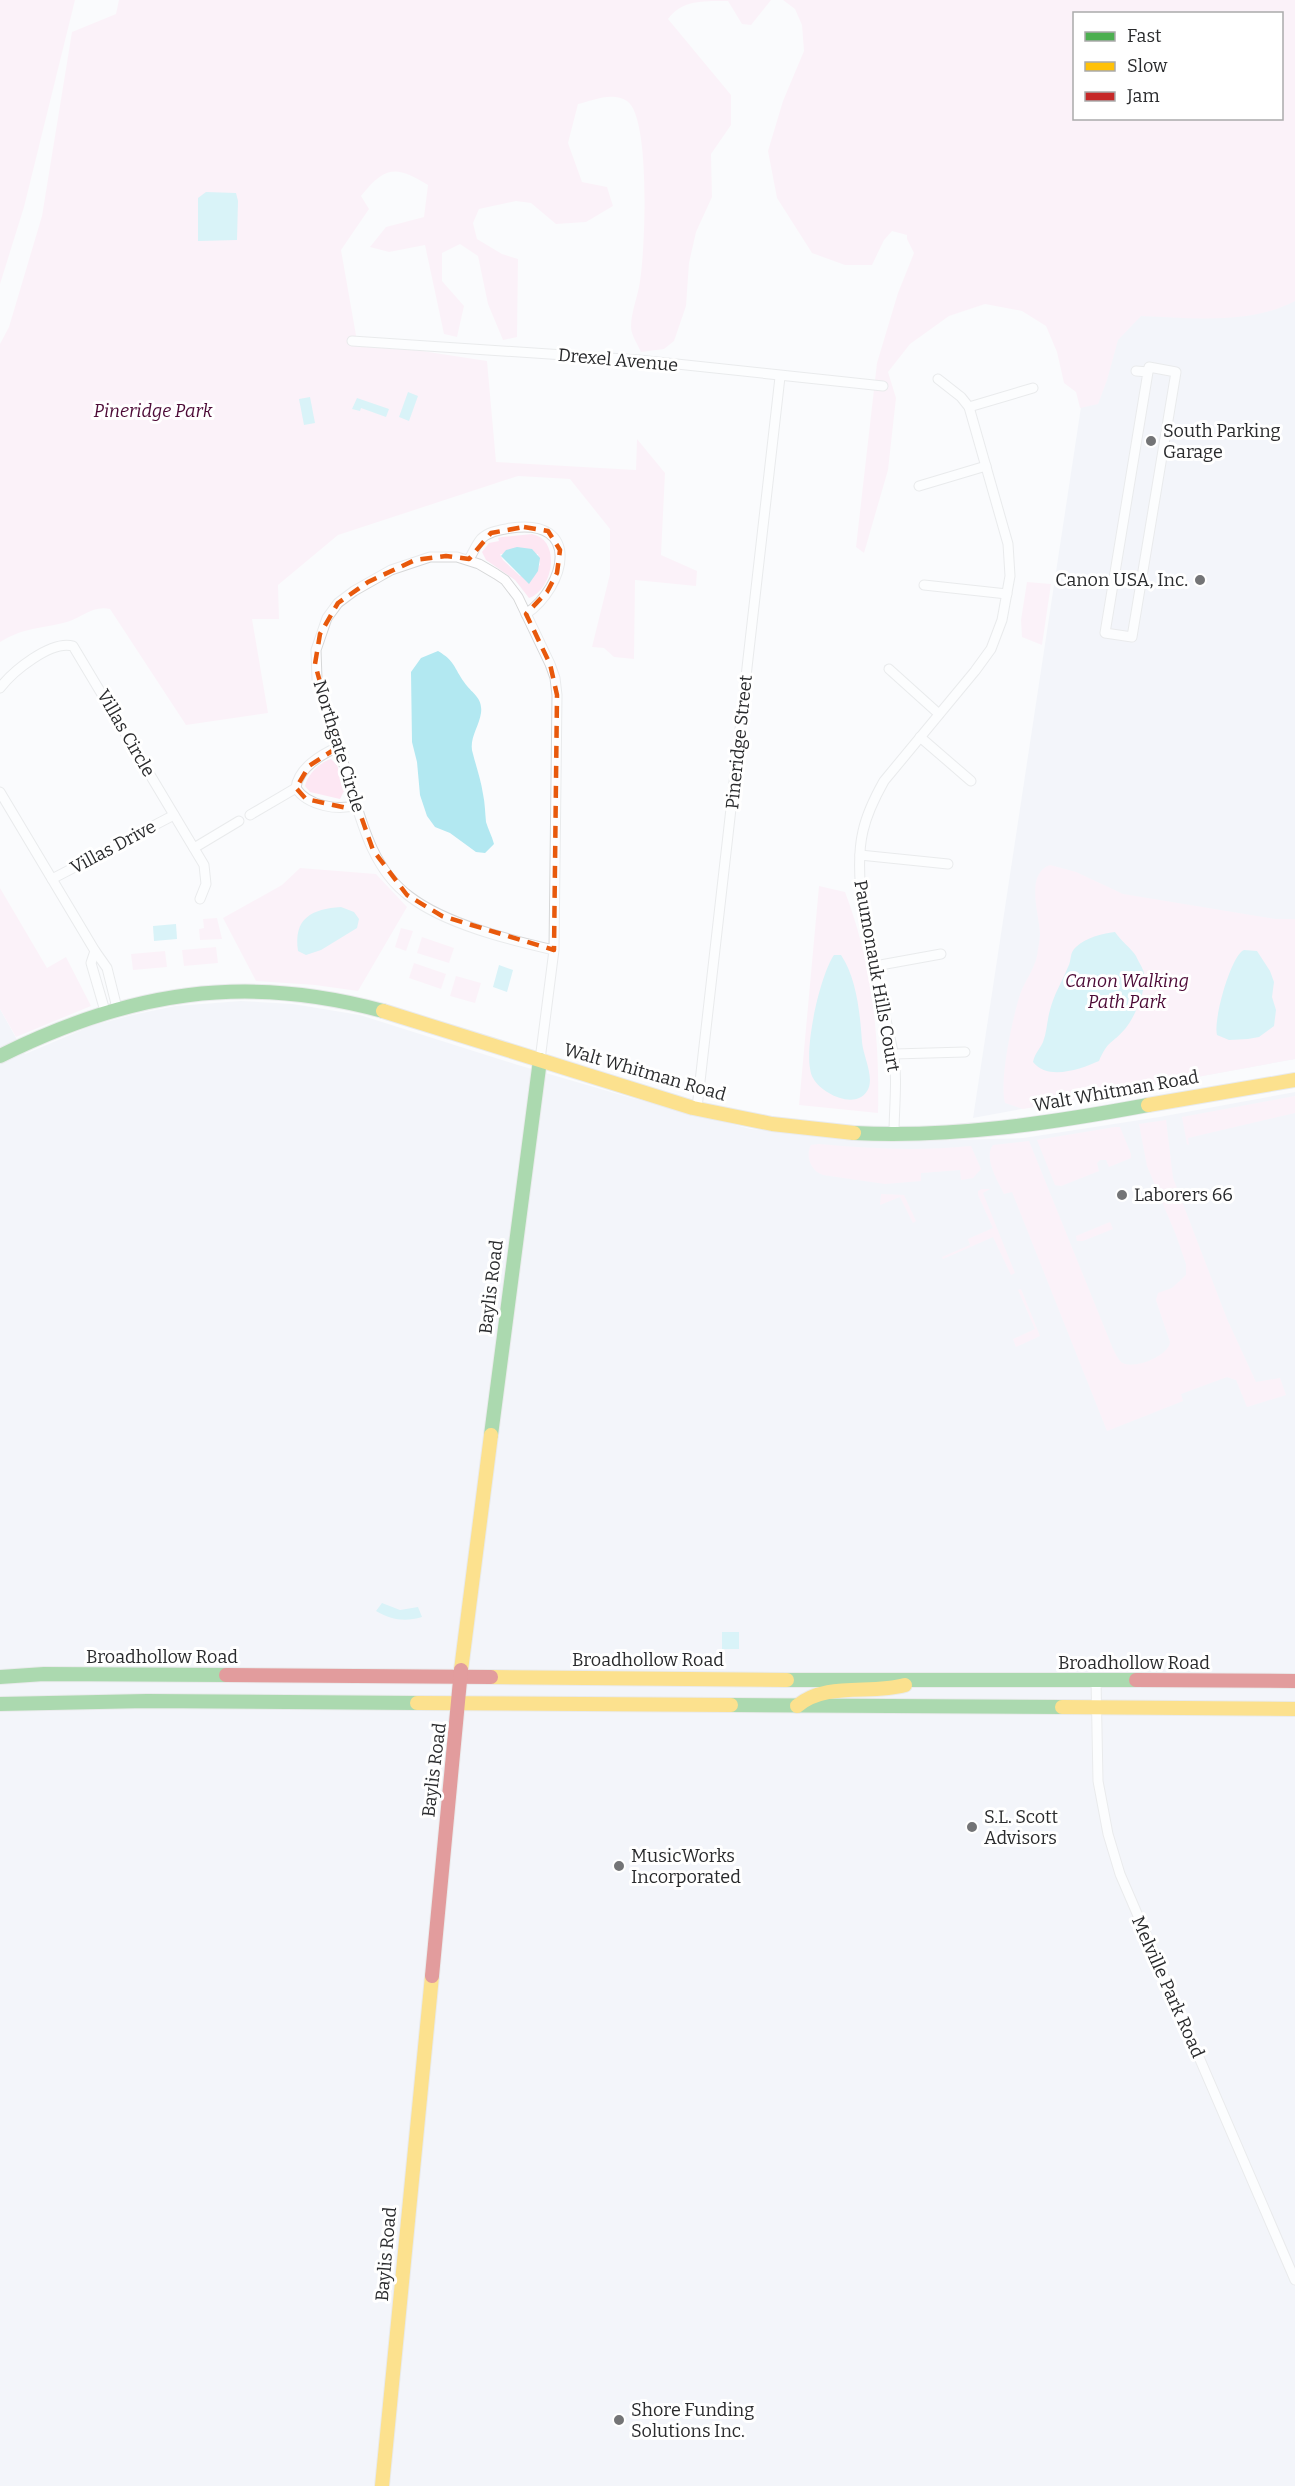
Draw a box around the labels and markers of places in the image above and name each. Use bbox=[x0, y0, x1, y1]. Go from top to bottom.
place label: South Parking Garage bbox=[1163, 420, 1281, 463]
marker: South Parking Garage bbox=[1144, 434, 1158, 448]
place label: Canon USA, Inc. bbox=[1055, 569, 1188, 591]
marker: Canon USA, Inc. bbox=[1193, 573, 1207, 587]
place label: Laborers 66 bbox=[1134, 1184, 1233, 1206]
marker: Laborers 66 bbox=[1115, 1188, 1129, 1202]
place label: S.L. Scott Advisors bbox=[984, 1806, 1059, 1849]
marker: S.L. Scott Advisors bbox=[965, 1820, 979, 1834]
place label: MusicWorks Incorporated bbox=[631, 1845, 741, 1888]
marker: MusicWorks Incorporated bbox=[612, 1859, 626, 1873]
place label: Shore Funding Solutions Inc. bbox=[631, 2399, 754, 2442]
marker: Shore Funding Solutions Inc. bbox=[612, 2413, 626, 2427]

